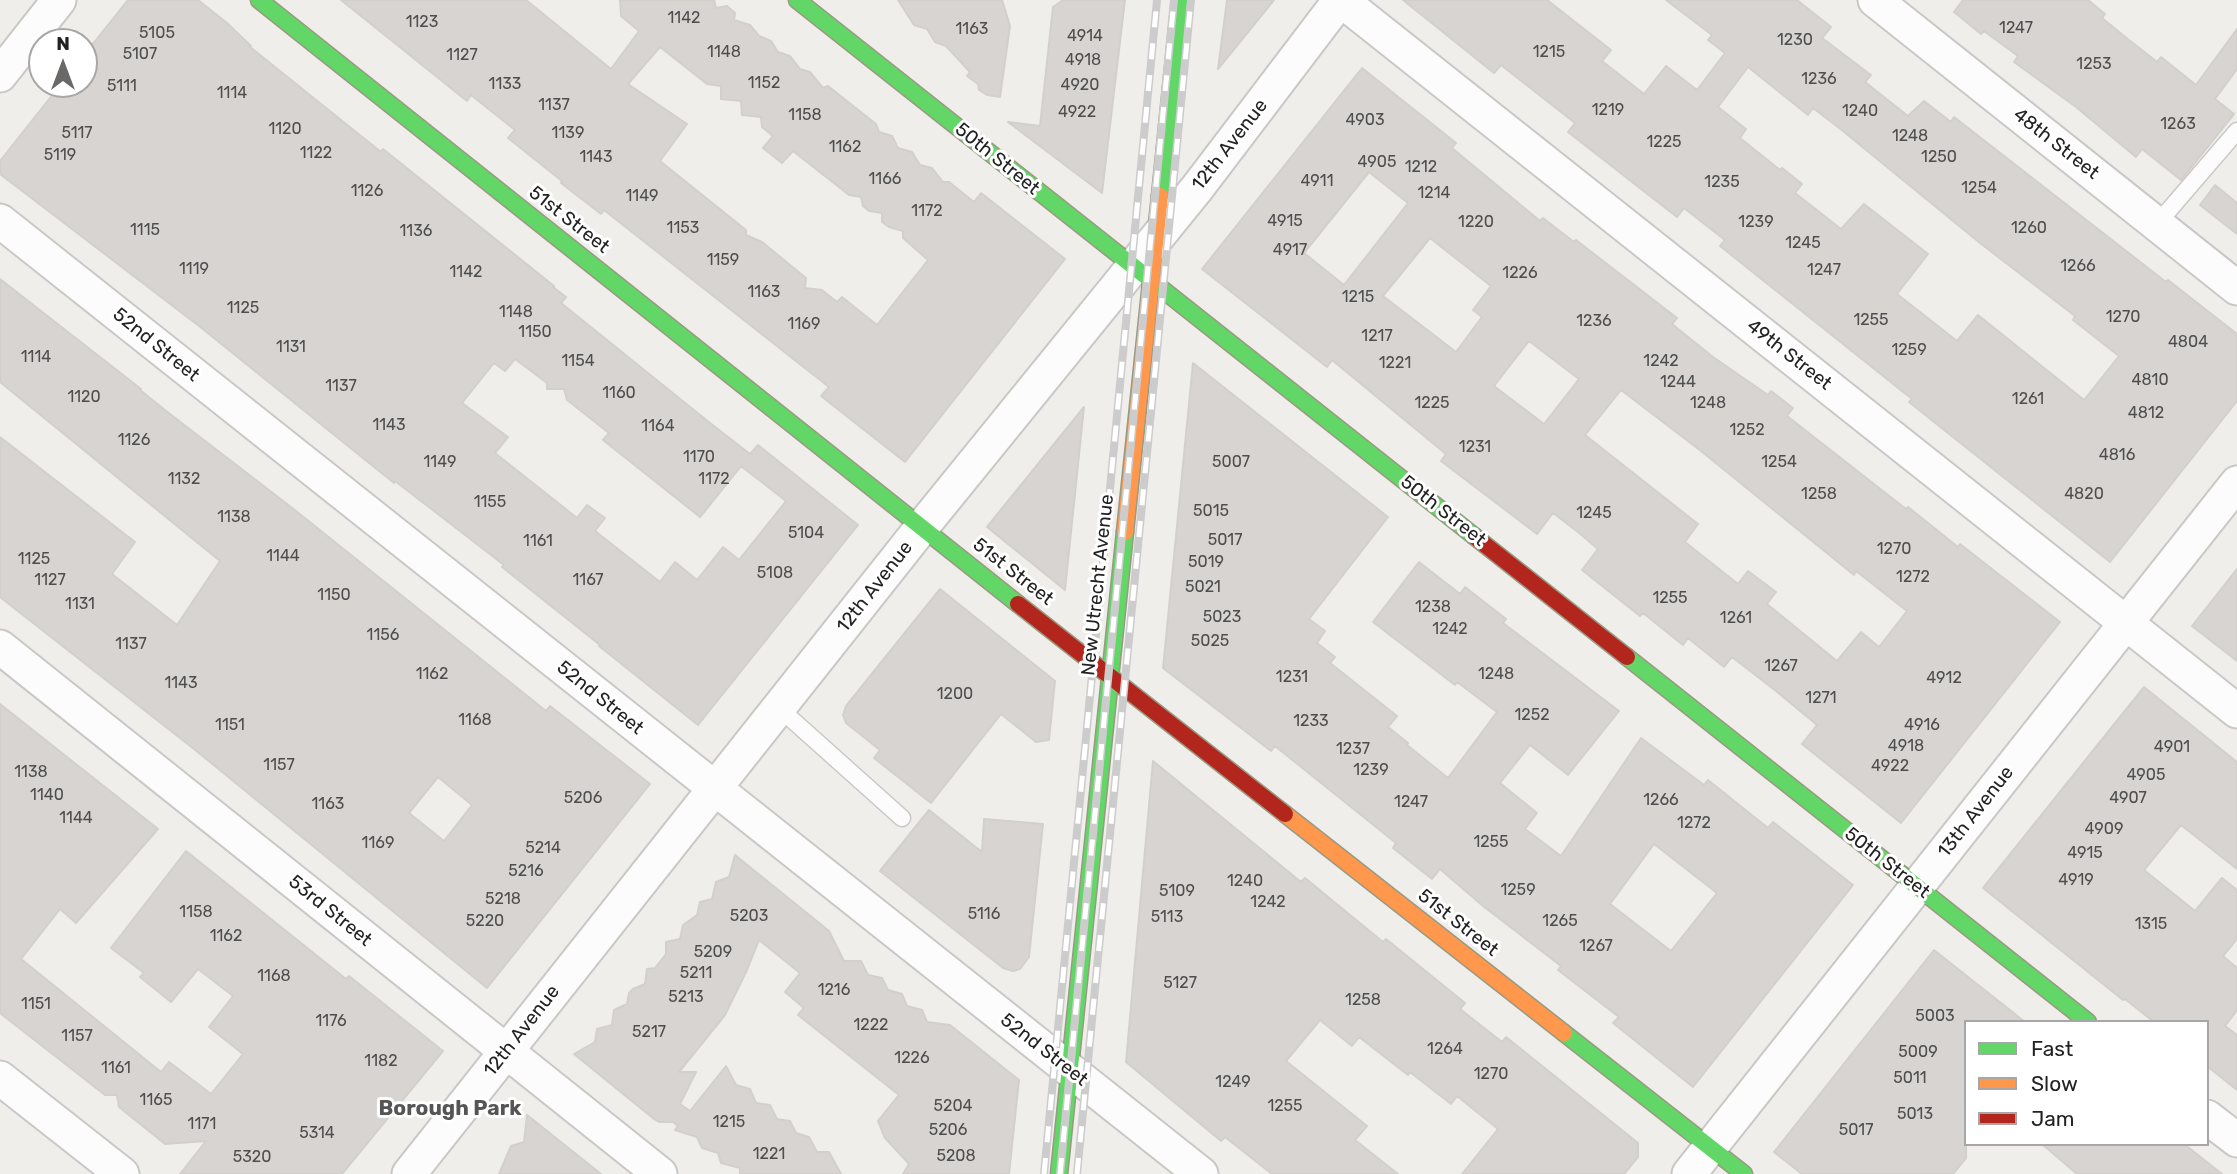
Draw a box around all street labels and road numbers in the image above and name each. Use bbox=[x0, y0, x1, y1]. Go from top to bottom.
street label: 12th Avenue bbox=[1187, 95, 1273, 195]
street label: 48th Street bbox=[2009, 103, 2103, 185]
street label: 50th Street bbox=[950, 118, 1044, 200]
street label: 51st Street bbox=[524, 182, 614, 258]
street label: 52nd Street bbox=[108, 303, 204, 387]
street label: 49th Street bbox=[1742, 315, 1836, 395]
street label: 50th Street bbox=[1396, 471, 1490, 551]
street label: New Utrecht Avenue bbox=[1077, 493, 1119, 677]
street label: 51st Street bbox=[968, 534, 1058, 610]
street label: 12th Avenue bbox=[832, 537, 918, 637]
street label: 52nd Street bbox=[552, 656, 648, 740]
street label: 13th Avenue bbox=[1933, 762, 2019, 862]
street label: 50th Street bbox=[1840, 823, 1934, 903]
street label: 53rd Street bbox=[284, 870, 376, 952]
street label: 51st Street bbox=[1413, 885, 1503, 961]
street label: 12th Avenue bbox=[479, 981, 565, 1081]
street label: 52nd Street bbox=[996, 1009, 1092, 1091]

